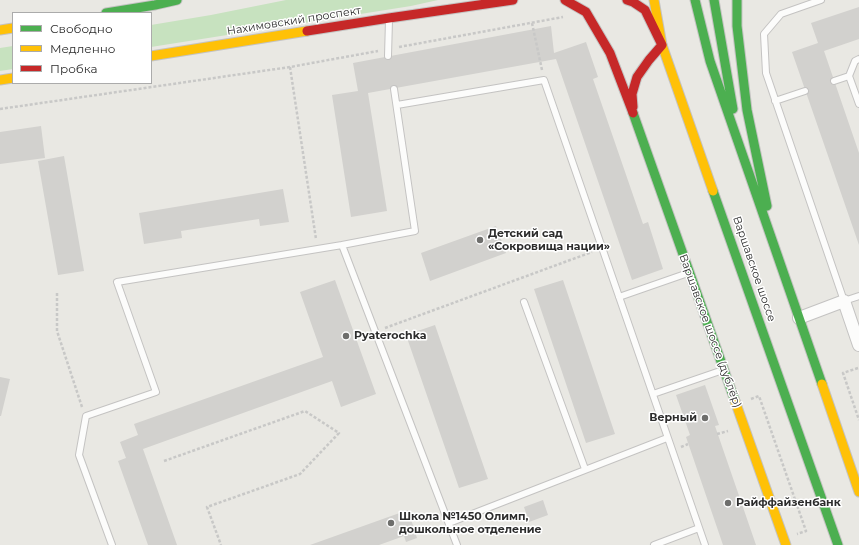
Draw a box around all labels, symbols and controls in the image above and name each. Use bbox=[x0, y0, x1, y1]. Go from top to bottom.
street label: Нахимовский проспект bbox=[226, 4, 362, 38]
legend bbox=[12, 12, 152, 84]
text: Свободно bbox=[50, 21, 113, 36]
text: Медленно bbox=[50, 41, 115, 56]
text: Пробка bbox=[50, 61, 98, 76]
street label: Варшавское шоссе bbox=[730, 214, 778, 324]
place label: Детский сад «Сокровища нации» bbox=[488, 227, 610, 253]
marker: Детский сад «Сокровища нации» bbox=[475, 235, 485, 245]
street label: Варшавское шоссе (дублёр) bbox=[676, 252, 744, 410]
place label: Pyaterochka bbox=[354, 329, 427, 343]
marker: Pyaterochka bbox=[341, 331, 351, 341]
place label: Верный bbox=[649, 411, 697, 425]
marker: Верный bbox=[700, 413, 710, 423]
place label: Райффайзенбанк bbox=[736, 496, 841, 510]
marker: Райффайзенбанк bbox=[723, 498, 733, 508]
place label: Школа №1450 Олимп, дошкольное отделение bbox=[399, 510, 542, 536]
marker: Школа №1450 Олимп, дошкольное отделение bbox=[386, 518, 396, 528]

